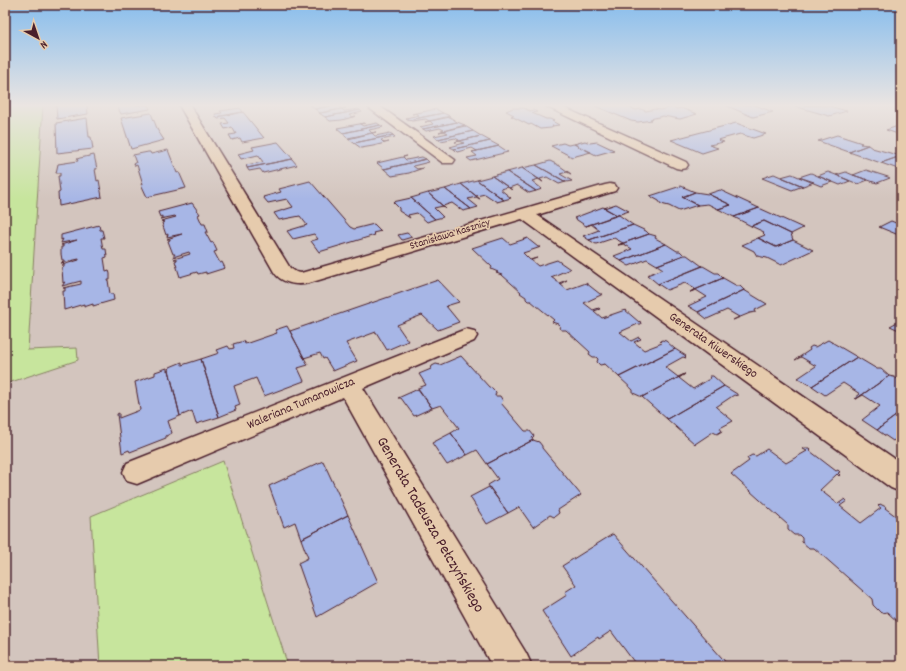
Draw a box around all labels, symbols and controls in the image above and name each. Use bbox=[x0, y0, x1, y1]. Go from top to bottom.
north arrow bbox=[18, 18, 58, 58]
text: N bbox=[35, 36, 50, 52]
street label: Stanisława Kasznicy bbox=[408, 215, 493, 255]
street label: Generała Kiwerskiego bbox=[665, 308, 762, 384]
street label: Waleriana Tumanowicza bbox=[244, 372, 359, 435]
street label: Generała Tadeusza Pełczyńskiego bbox=[370, 433, 490, 617]

